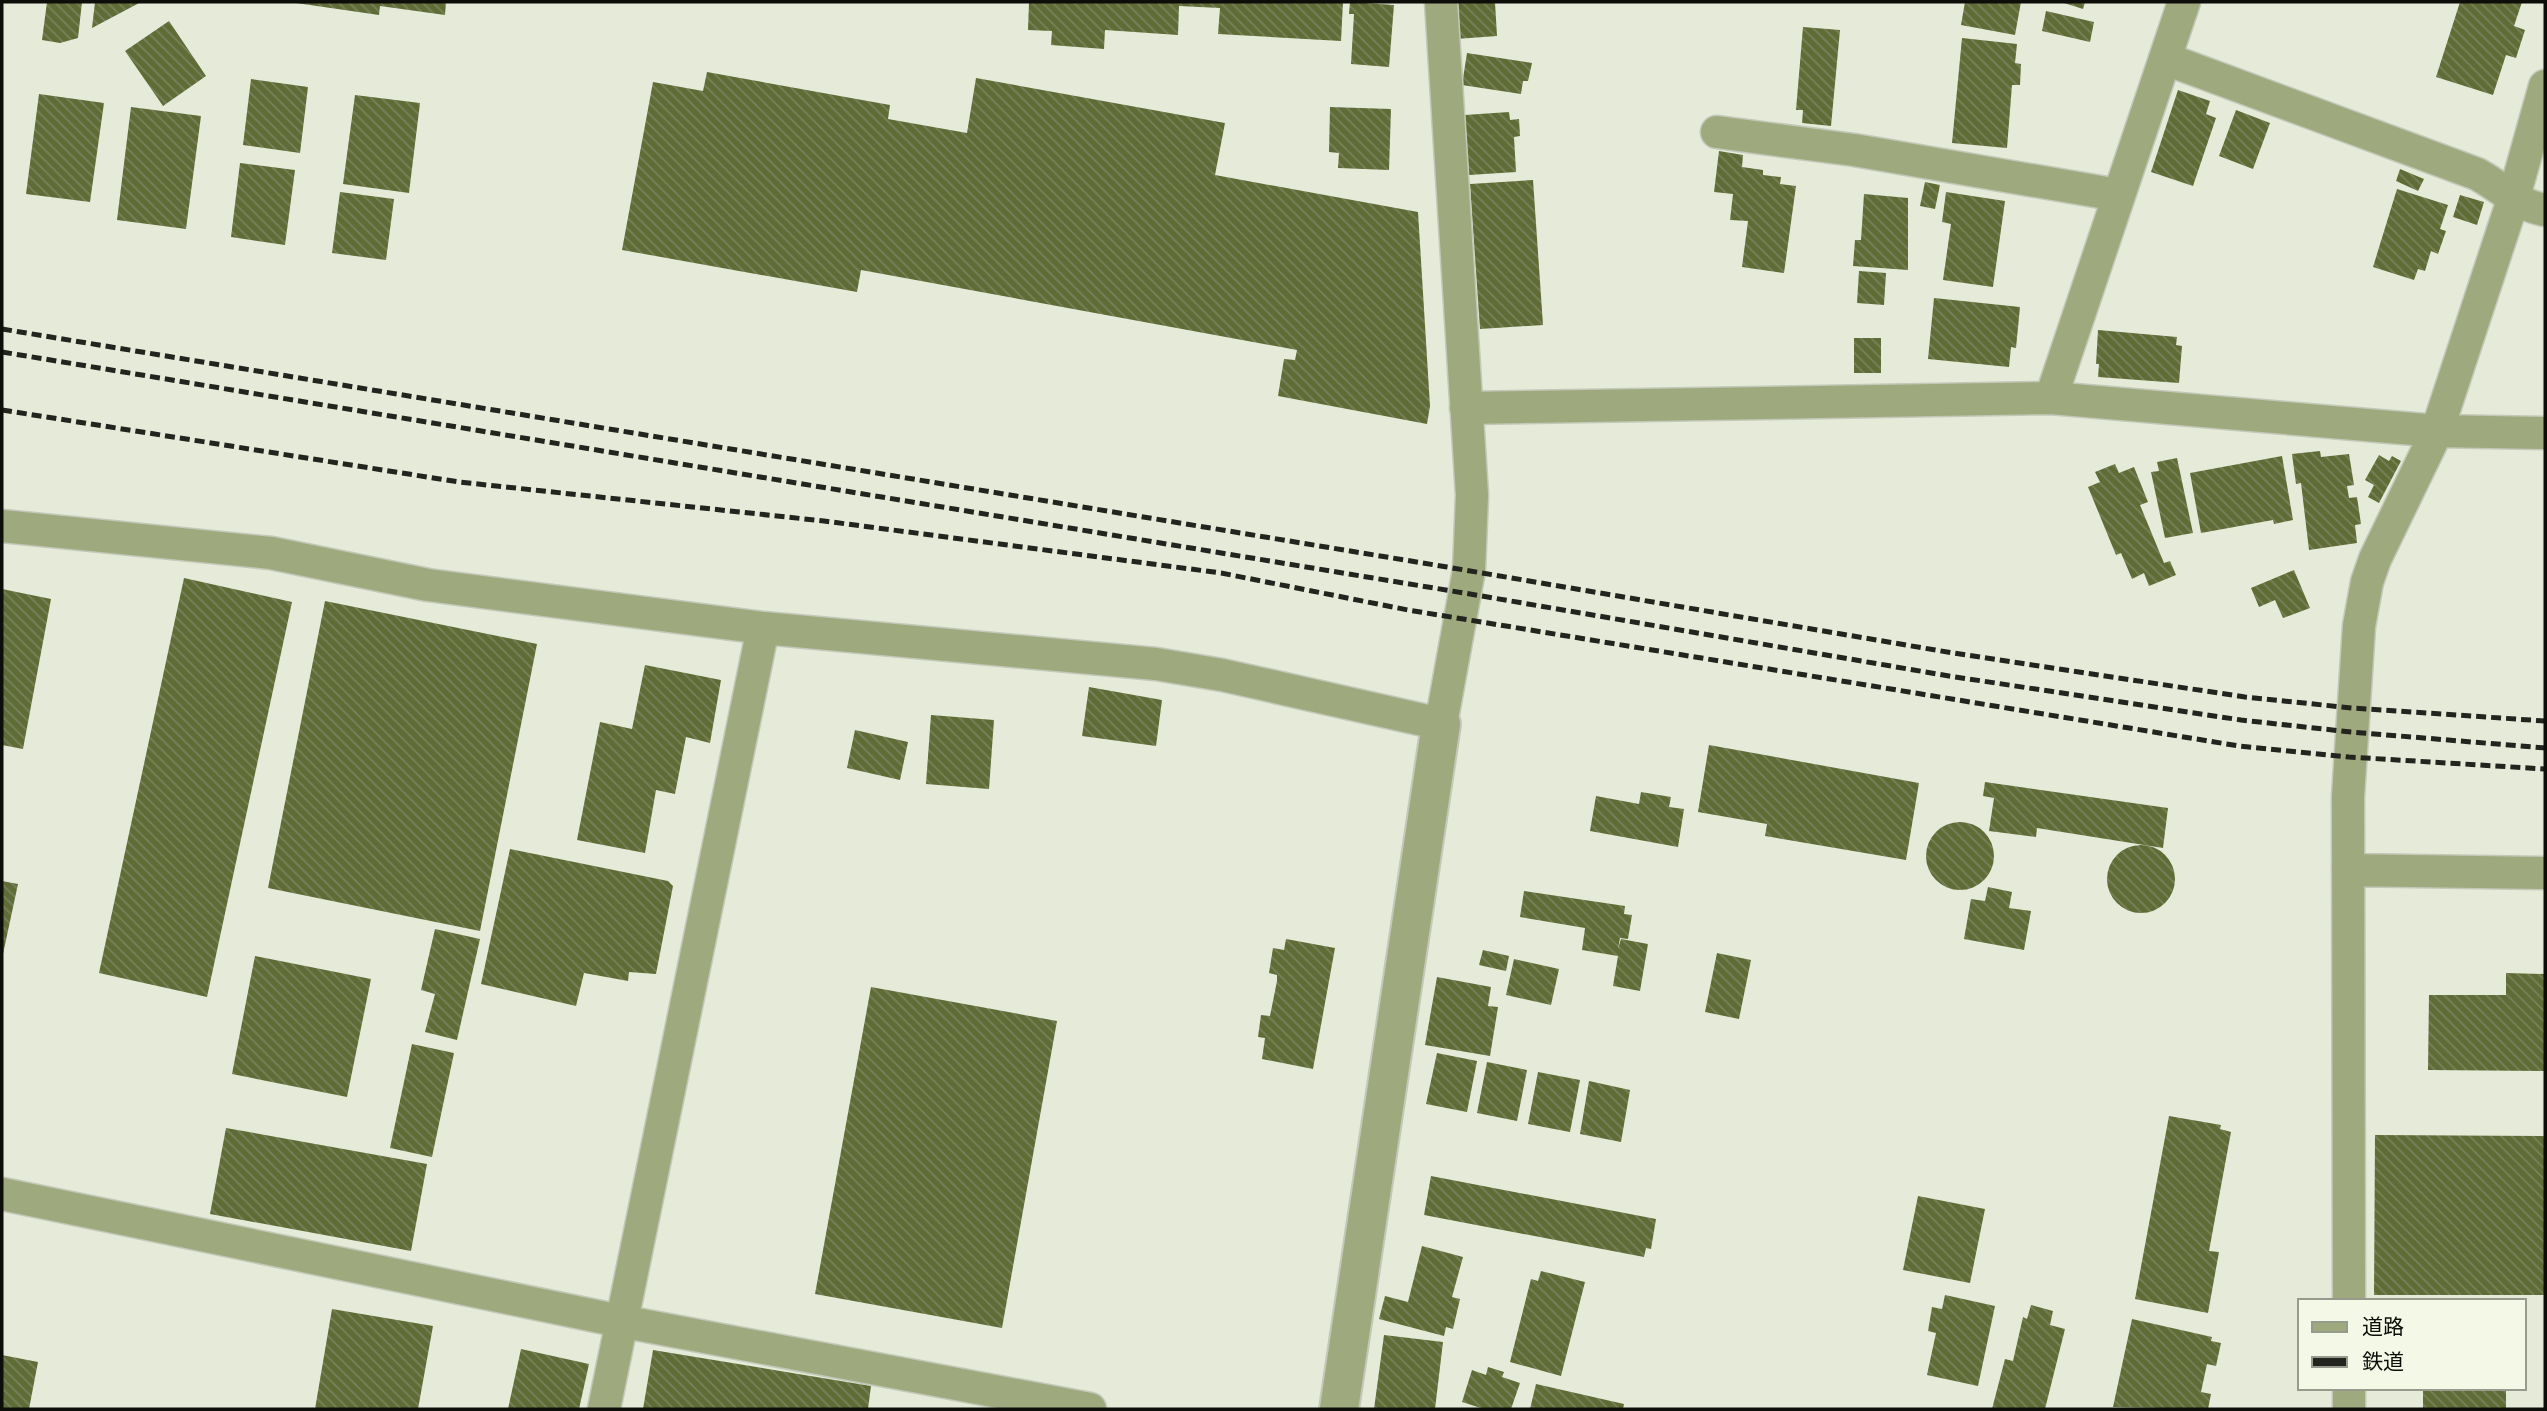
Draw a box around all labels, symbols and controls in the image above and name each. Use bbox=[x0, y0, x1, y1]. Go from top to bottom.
legend bbox=[2298, 1299, 2526, 1390]
text: 道路 bbox=[2362, 1314, 2404, 1340]
text: 鉄道 bbox=[2362, 1349, 2404, 1375]

